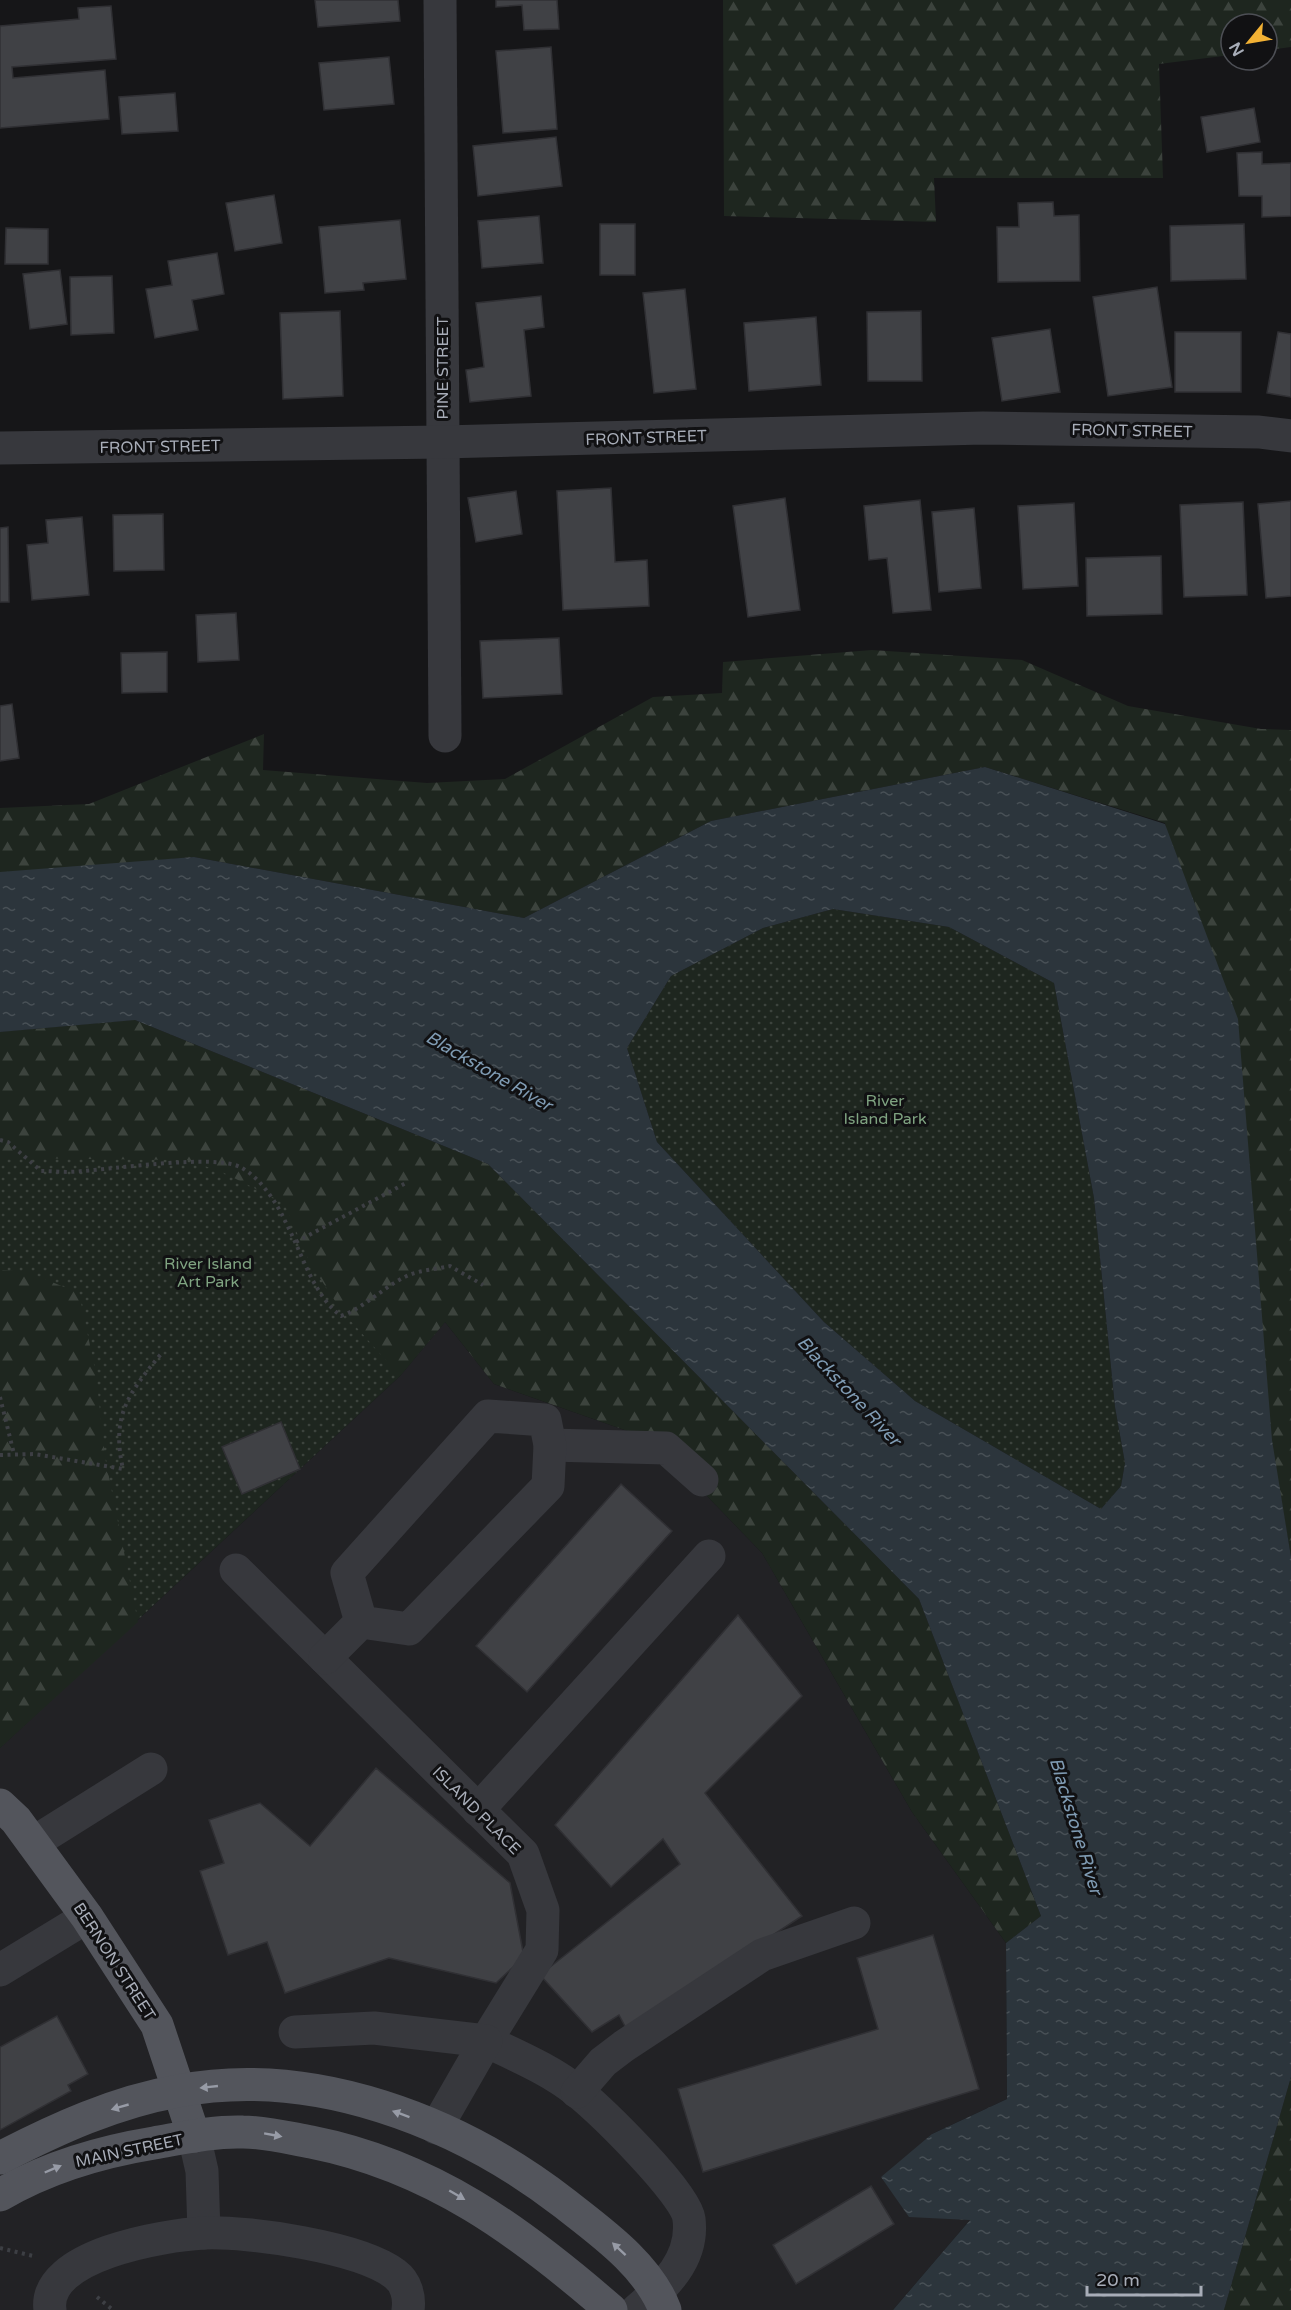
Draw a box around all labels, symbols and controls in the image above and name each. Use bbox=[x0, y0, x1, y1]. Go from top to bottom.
north arrow bbox=[1219, 12, 1279, 72]
text: N bbox=[1225, 38, 1249, 60]
street label: PINE STREET bbox=[433, 316, 453, 420]
street label: FRONT STREET bbox=[1071, 420, 1193, 442]
street label: FRONT STREET bbox=[585, 426, 707, 450]
street label: FRONT STREET bbox=[99, 436, 221, 458]
water label: Blackstone River bbox=[422, 1026, 558, 1117]
park label: River Island Park bbox=[843, 1091, 927, 1129]
park label: River Island Art Park bbox=[164, 1254, 252, 1292]
water label: Blackstone River bbox=[792, 1332, 907, 1452]
water label: Blackstone River bbox=[1045, 1755, 1108, 1899]
street label: ISLAND PLACE bbox=[428, 1762, 525, 1859]
street label: BERNON STREET bbox=[69, 1899, 160, 2024]
one-way arrow bbox=[200, 2082, 219, 2092]
one-way arrow bbox=[111, 2103, 129, 2112]
one-way arrow bbox=[392, 2108, 410, 2118]
street label: MAIN STREET bbox=[74, 2130, 185, 2172]
one-way arrow bbox=[263, 2131, 282, 2140]
one-way arrow bbox=[44, 2165, 61, 2174]
one-way arrow bbox=[449, 2190, 465, 2201]
one-way arrow bbox=[611, 2242, 626, 2256]
scale bar bbox=[1087, 2259, 1201, 2297]
text: 20 m bbox=[1096, 2269, 1140, 2291]

